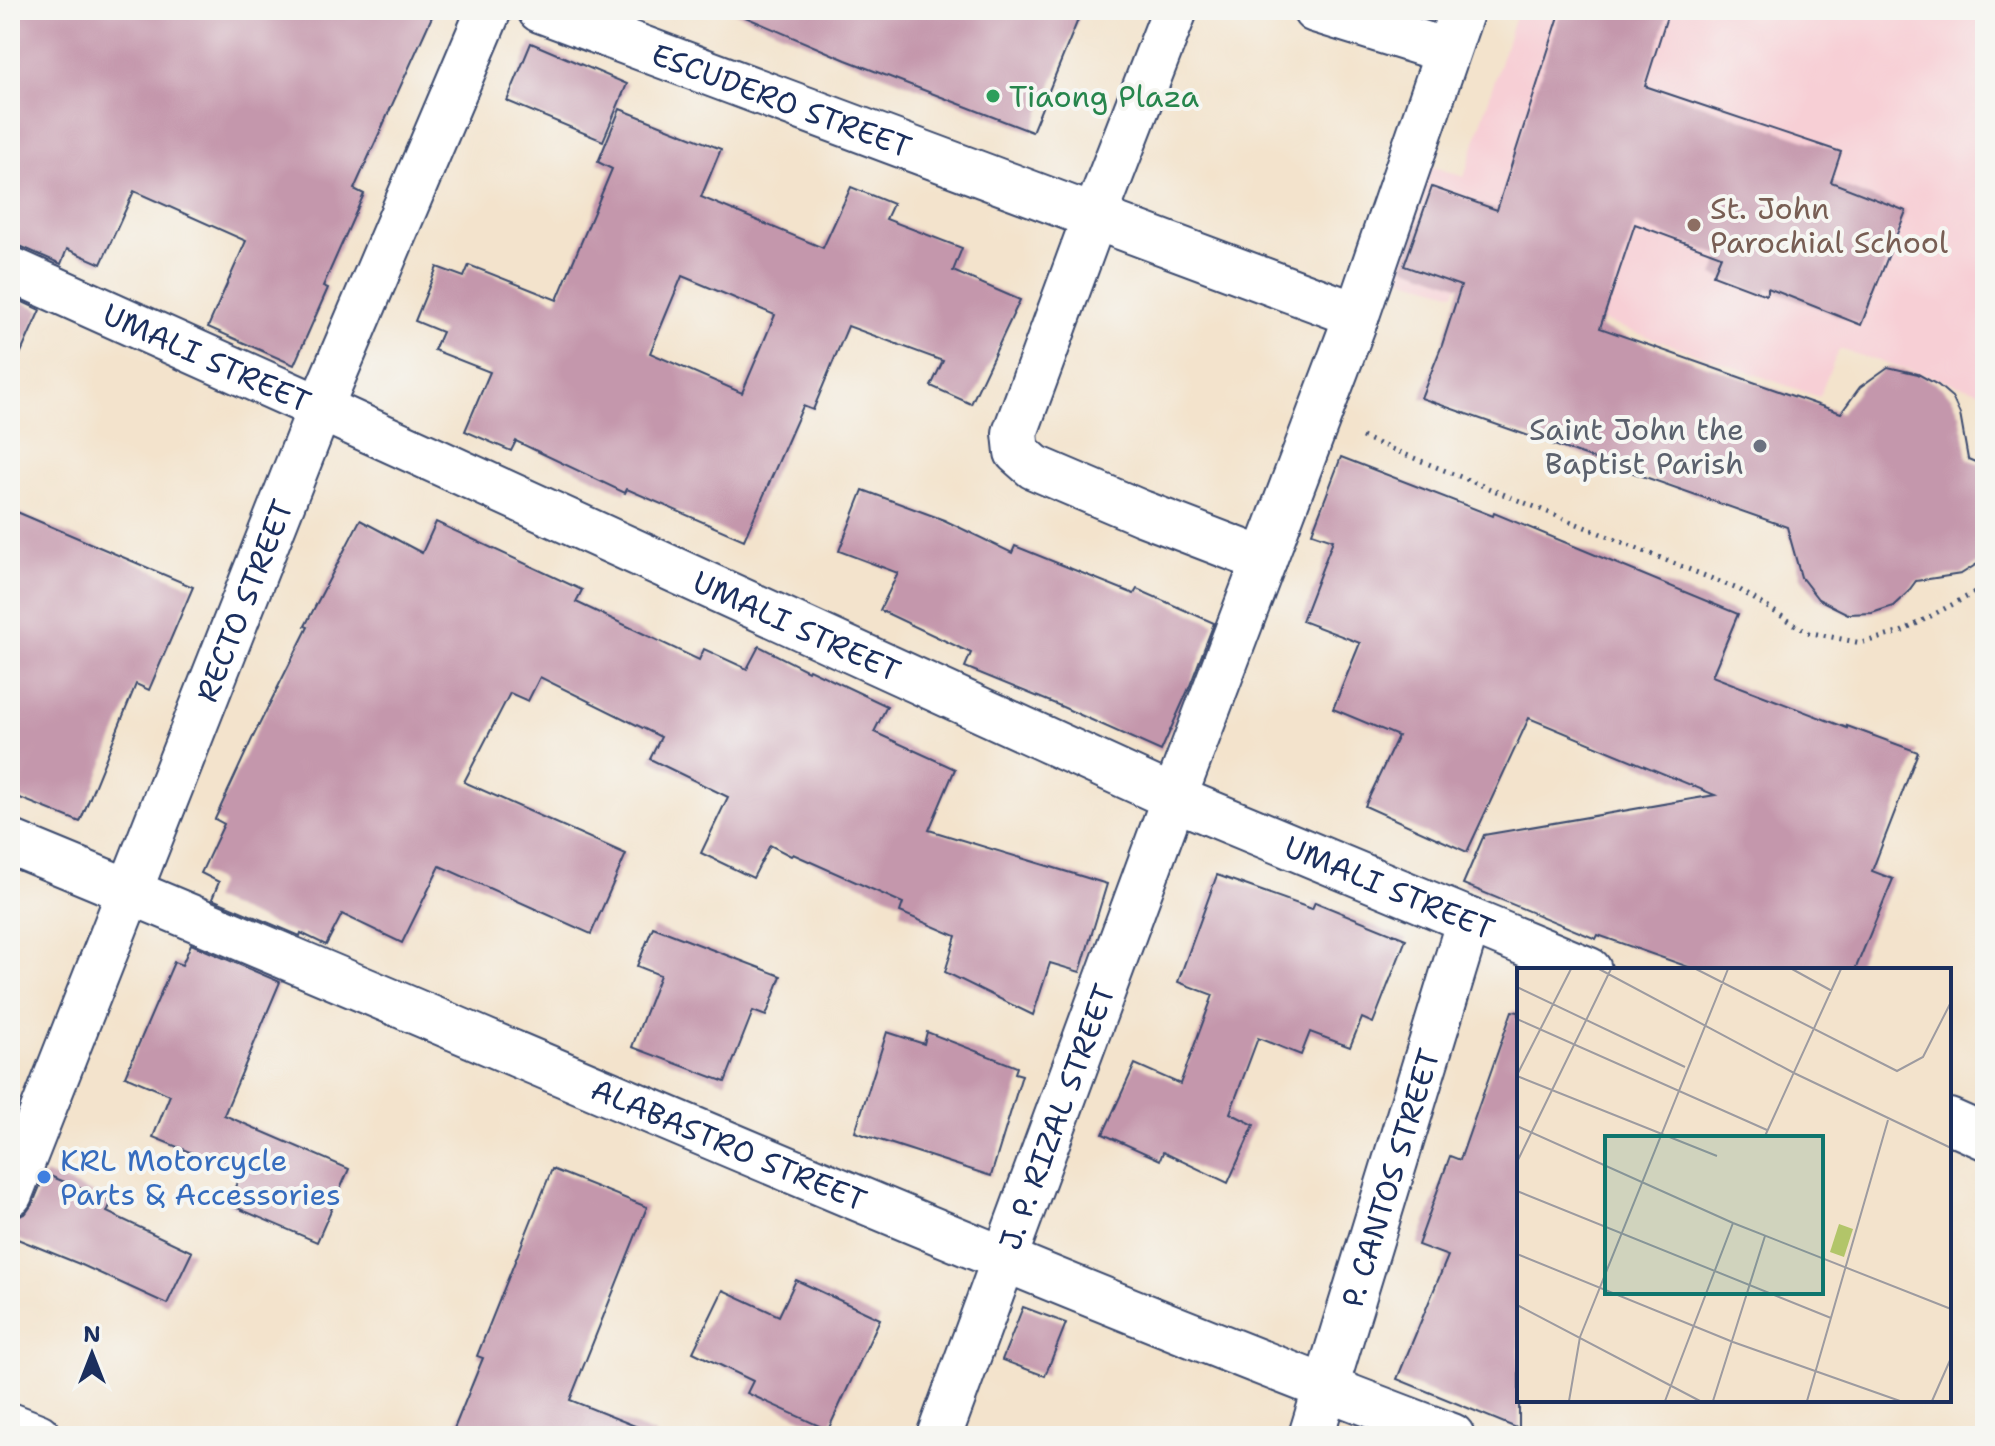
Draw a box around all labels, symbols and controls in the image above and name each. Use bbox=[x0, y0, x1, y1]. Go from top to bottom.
street label: ESCUDERO STREET bbox=[646, 33, 917, 167]
place label: Tiaong Plaza bbox=[1009, 76, 1199, 117]
marker: Tiaong Plaza bbox=[984, 87, 1002, 105]
place label: St. John Parochial School bbox=[1710, 188, 1948, 263]
marker: St. John Parochial School bbox=[1685, 216, 1703, 234]
street label: UMALI STREET bbox=[97, 293, 318, 422]
place label: Saint John the Baptist Parish bbox=[1529, 409, 1744, 484]
marker: Saint John the Baptist Parish bbox=[1751, 437, 1769, 455]
street label: RECTO STREET bbox=[186, 493, 302, 708]
street label: UMALI STREET bbox=[687, 561, 907, 691]
street label: UMALI STREET bbox=[1278, 826, 1501, 949]
inset map bbox=[1517, 968, 1951, 1402]
street label: J. P. RIZAL STREET bbox=[989, 978, 1124, 1256]
street label: P. CANTOS STREET bbox=[1331, 1044, 1449, 1312]
street label: ALABASTRO STREET bbox=[585, 1068, 873, 1220]
place label: KRL Motorcycle Parts & Accessories bbox=[60, 1140, 341, 1215]
marker: KRL Motorcycle Parts & Accessories bbox=[35, 1168, 53, 1186]
north arrow bbox=[52, 1314, 132, 1394]
text: N bbox=[83, 1320, 101, 1349]

